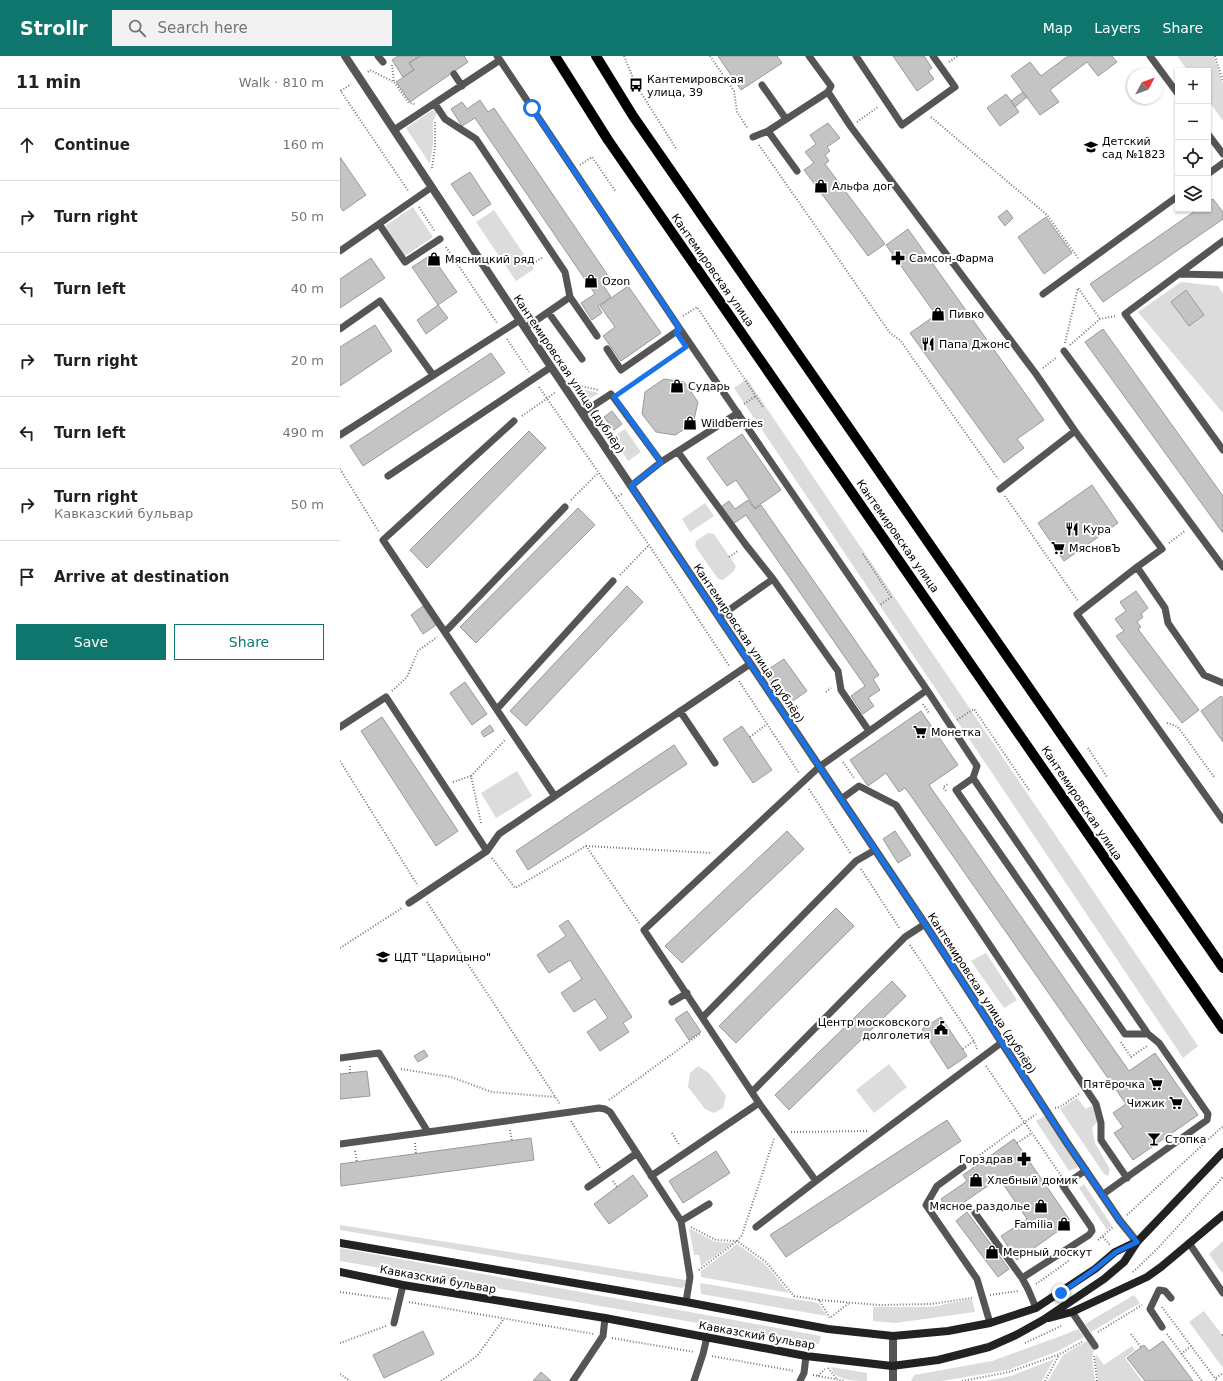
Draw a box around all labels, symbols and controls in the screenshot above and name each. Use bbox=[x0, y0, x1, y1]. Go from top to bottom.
search box bbox=[112, 10, 392, 46]
text: Strollr bbox=[20, 17, 88, 39]
icon: search bbox=[126, 17, 148, 39]
text: Search here bbox=[158, 19, 248, 37]
text: Map bbox=[1043, 20, 1072, 36]
text: Layers bbox=[1094, 20, 1141, 36]
text: Share bbox=[1163, 20, 1203, 36]
north arrow bbox=[1127, 68, 1163, 104]
map controls bbox=[1175, 68, 1211, 212]
button: + bbox=[1175, 68, 1211, 104]
text: 11 min bbox=[16, 72, 81, 92]
place label: Кантемировская улица, 39 bbox=[647, 73, 744, 99]
text: Walk · 810 m bbox=[239, 75, 324, 90]
bus stop icon: Кантемировская улица, 39 bbox=[628, 77, 644, 93]
route start bbox=[523, 99, 541, 117]
button: − bbox=[1175, 104, 1211, 140]
icon: ahead bbox=[16, 134, 38, 156]
place label: Детский сад №1823 bbox=[1102, 135, 1165, 161]
text: Continue bbox=[54, 136, 130, 154]
text: 160 m bbox=[282, 137, 324, 152]
school or university icon: Детский сад №1823 bbox=[1083, 139, 1099, 155]
button: locate bbox=[1175, 140, 1211, 176]
button: layers bbox=[1175, 176, 1211, 212]
shop icon: Альфа дог bbox=[813, 178, 829, 194]
place label: Альфа дог bbox=[832, 180, 893, 193]
icon: right bbox=[16, 206, 38, 228]
text: Turn right bbox=[54, 208, 138, 226]
text: 50 m bbox=[291, 209, 324, 224]
street label: Кантемировская улица bbox=[669, 211, 757, 329]
pharmacy icon: Самсон-Фарма bbox=[890, 250, 906, 266]
shop icon: Мясницкий ряд bbox=[426, 251, 442, 267]
place label: Самсон-Фарма bbox=[909, 252, 994, 265]
place label: Мясницкий ряд bbox=[445, 253, 535, 266]
shop icon: Ozon bbox=[583, 273, 599, 289]
place label: Ozon bbox=[602, 275, 630, 288]
icon: left bbox=[16, 278, 38, 300]
text: Turn left bbox=[54, 280, 126, 298]
text: 40 m bbox=[291, 281, 324, 296]
street label: Кантемировская улица (дублёр) bbox=[510, 292, 627, 456]
shop icon: Пивко bbox=[930, 306, 946, 322]
place label: Пивко bbox=[949, 308, 985, 321]
restaurant icon: Папа Джонс bbox=[920, 336, 936, 352]
place label: Папа Джонс bbox=[939, 338, 1010, 351]
icon: right bbox=[16, 350, 38, 372]
text: Turn right bbox=[54, 352, 138, 370]
text: 20 m bbox=[291, 353, 324, 368]
shop icon: Сударь bbox=[669, 378, 685, 394]
place label: Сударь bbox=[688, 380, 730, 393]
shop icon: Wildberries bbox=[682, 415, 698, 431]
place label: Wildberries bbox=[701, 417, 763, 430]
icon: left bbox=[16, 422, 38, 444]
text: Turn left bbox=[54, 424, 126, 442]
text: 490 m bbox=[282, 425, 324, 440]
street label: Кантемировская улица bbox=[854, 477, 942, 595]
text: Turn right bbox=[54, 488, 138, 506]
icon: right bbox=[16, 494, 38, 516]
text: 50 m bbox=[291, 497, 324, 512]
text: Кавказский бульвар bbox=[54, 506, 193, 521]
restaurant icon: Кура bbox=[1064, 521, 1080, 537]
place label: Кура bbox=[1083, 523, 1111, 536]
supermarket icon: МясновЪ bbox=[1050, 540, 1066, 556]
place label: МясновЪ bbox=[1069, 542, 1121, 555]
street label: Кантемировская улица (дублёр) bbox=[690, 561, 807, 725]
icon: arrive bbox=[16, 566, 38, 588]
text: Arrive at destination bbox=[54, 568, 229, 586]
button: Save bbox=[16, 624, 166, 660]
button: Share bbox=[174, 624, 324, 660]
supermarket icon: Монетка bbox=[912, 724, 928, 740]
place label: Монетка bbox=[931, 726, 981, 739]
street label: Кантемировская улица bbox=[1038, 744, 1125, 863]
street label: Кантемировская улица (дублёр) bbox=[925, 911, 1038, 1076]
school or university icon: ЦДТ "Царицыно" bbox=[375, 949, 391, 965]
place label: ЦДТ "Царицыно" bbox=[394, 951, 491, 964]
place label: Центр московского долголетия bbox=[818, 1016, 930, 1042]
public building icon: Центр московского долголетия bbox=[933, 1020, 949, 1036]
supermarket icon: Пятёрочка bbox=[1148, 1076, 1164, 1092]
place label: Пятёрочка bbox=[1083, 1078, 1145, 1091]
supermarket icon: Чижик bbox=[1168, 1095, 1184, 1111]
place label: Чижик bbox=[1127, 1097, 1165, 1110]
bar icon: Стопка bbox=[1146, 1131, 1162, 1147]
place label: Стопка bbox=[1165, 1133, 1206, 1146]
pharmacy icon: Горздрав bbox=[1016, 1151, 1032, 1167]
place label: Горздрав bbox=[959, 1153, 1013, 1166]
shop icon: Хлебный домик bbox=[968, 1172, 984, 1188]
place label: Хлебный домик bbox=[987, 1174, 1078, 1187]
shop icon: Мясное раздолье bbox=[1033, 1198, 1049, 1214]
place label: Мясное раздолье bbox=[929, 1200, 1030, 1213]
shop icon: Familia bbox=[1056, 1216, 1072, 1232]
place label: Familia bbox=[1014, 1218, 1053, 1231]
shop icon: Мерный лоскут bbox=[984, 1244, 1000, 1260]
place label: Мерный лоскут bbox=[1003, 1246, 1093, 1259]
street label: Кавказский бульвар bbox=[379, 1263, 497, 1296]
route end bbox=[1052, 1284, 1070, 1302]
street label: Кавказский бульвар bbox=[698, 1319, 816, 1352]

